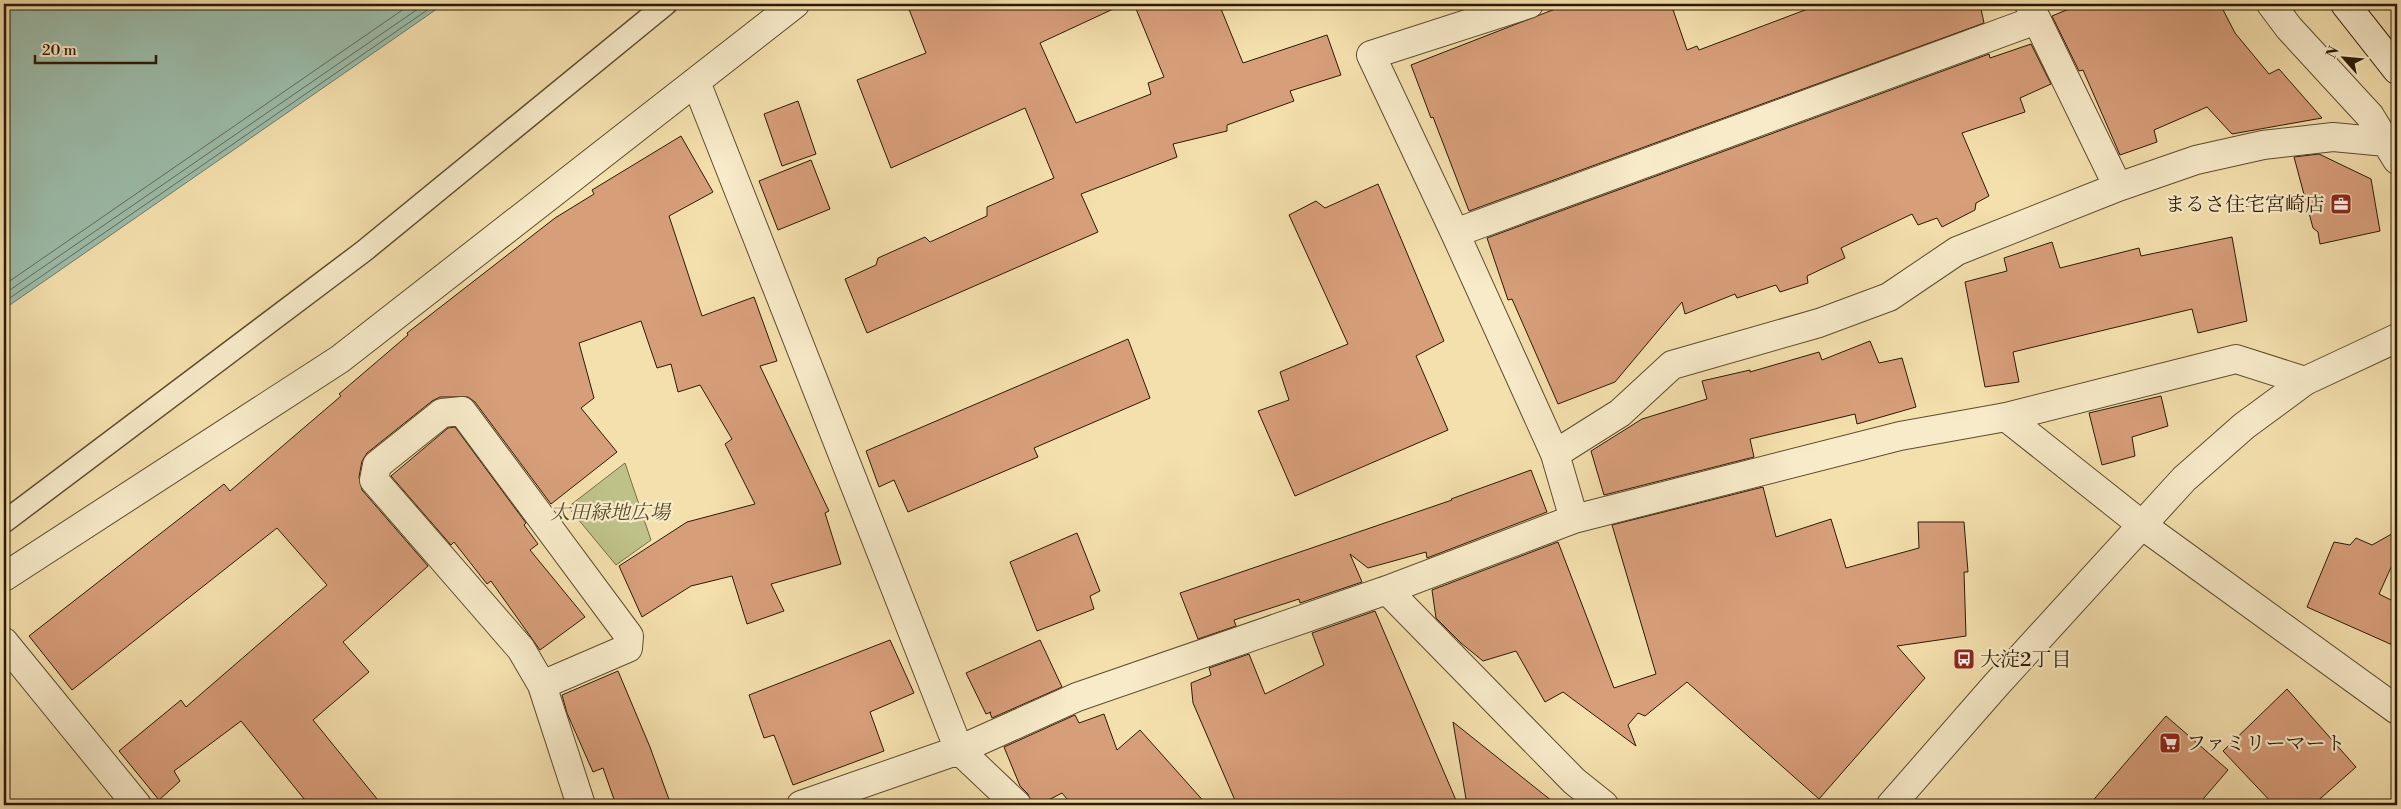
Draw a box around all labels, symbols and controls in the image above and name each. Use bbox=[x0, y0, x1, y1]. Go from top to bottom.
scale bar bbox=[35, 32, 156, 64]
north arrow bbox=[2318, 32, 2368, 82]
text: 20 m bbox=[42, 41, 77, 60]
text: N bbox=[2323, 44, 2344, 62]
office icon: まるさ住宅宮崎店 bbox=[2329, 192, 2353, 216]
place label: まるさ住宅宮崎店 bbox=[2165, 193, 2325, 218]
park label: 太田緑地広場 bbox=[550, 501, 672, 526]
bus stop icon: 大淀2丁目 bbox=[1952, 647, 1976, 671]
place label: 大淀2丁目 bbox=[1980, 648, 2071, 673]
supermarket icon: ファミリーマート bbox=[2158, 731, 2182, 755]
place label: ファミリーマート bbox=[2186, 732, 2346, 757]

